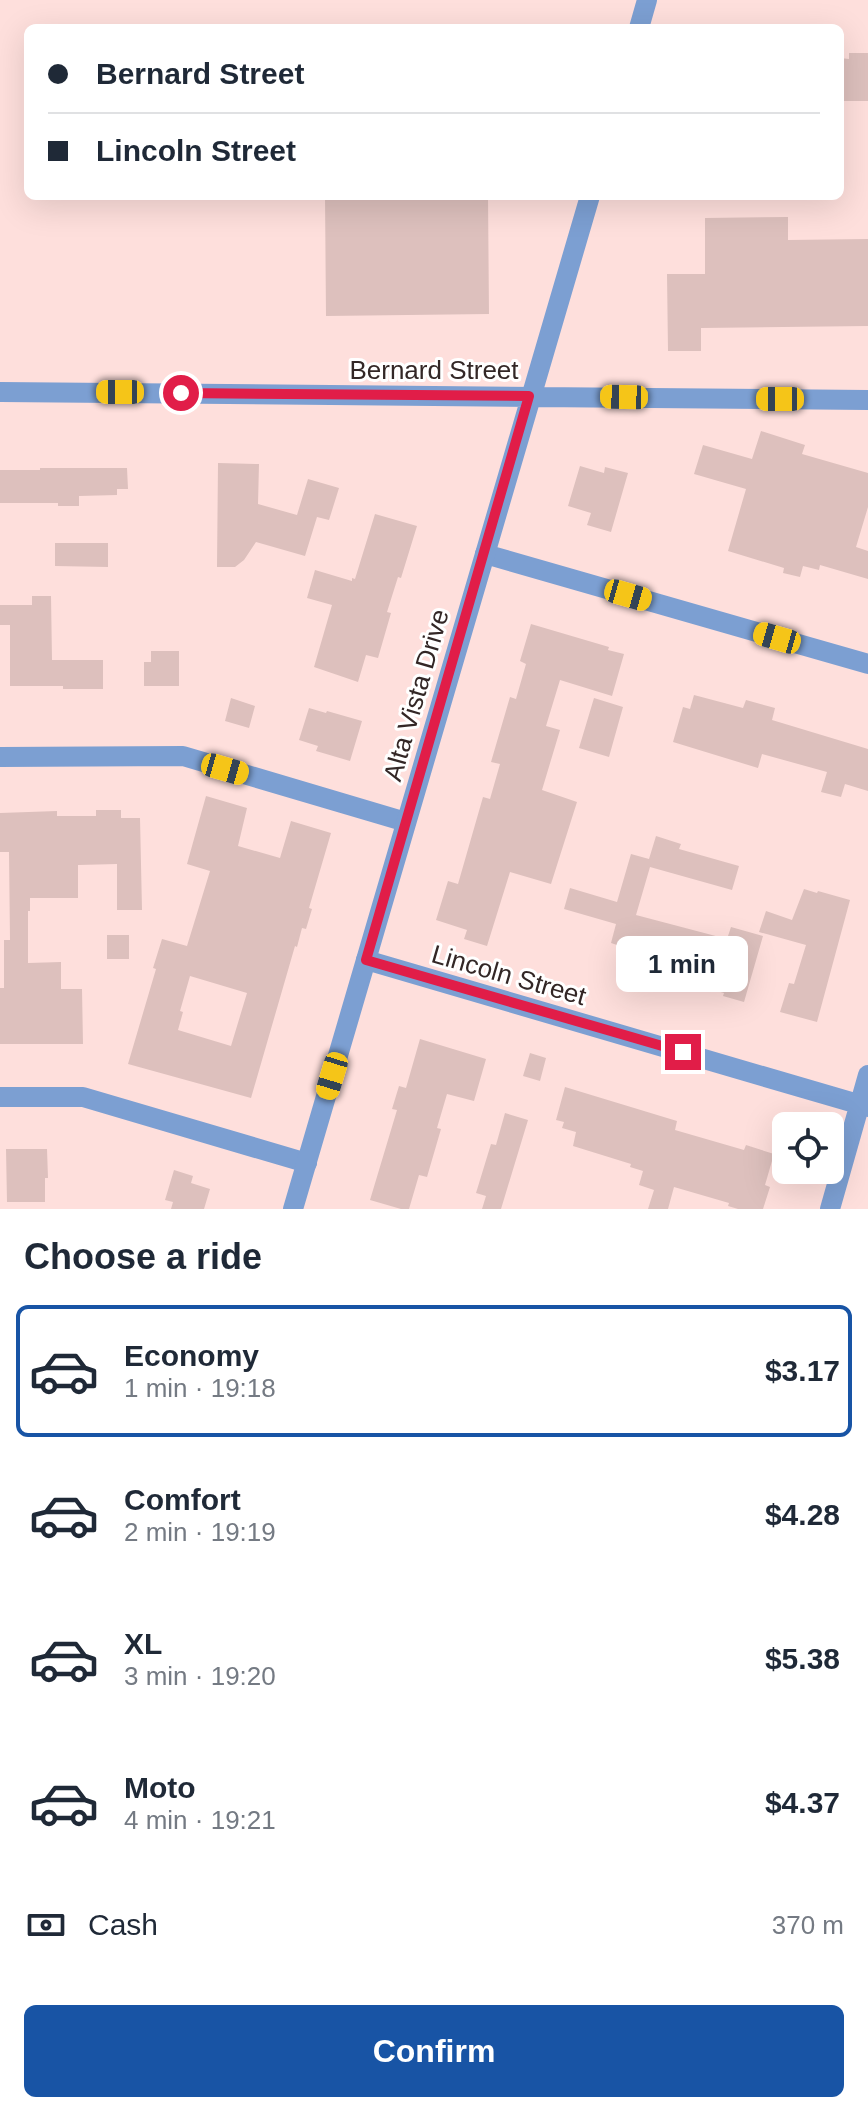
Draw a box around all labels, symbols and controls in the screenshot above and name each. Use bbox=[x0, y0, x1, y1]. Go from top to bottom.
text: Bernard Street bbox=[96, 57, 304, 90]
text: Lincoln Street bbox=[96, 134, 296, 167]
street label: Bernard Street bbox=[349, 355, 519, 385]
route start bbox=[163, 375, 199, 411]
car bbox=[96, 380, 144, 404]
car bbox=[600, 385, 648, 409]
car bbox=[756, 387, 804, 411]
car bbox=[602, 577, 654, 613]
street label: Alta Vista Drive bbox=[377, 606, 455, 784]
car bbox=[751, 620, 803, 656]
car bbox=[199, 751, 251, 787]
callout: 1 min bbox=[617, 936, 749, 992]
street label: Lincoln Street bbox=[428, 939, 590, 1012]
text: 1 min bbox=[648, 949, 716, 979]
route end bbox=[665, 1034, 701, 1070]
car bbox=[314, 1050, 350, 1102]
map controls bbox=[772, 1112, 844, 1184]
button: locate bbox=[772, 1112, 844, 1184]
text: Choose a ride bbox=[24, 1236, 262, 1277]
icon: car bbox=[28, 1335, 100, 1407]
text: Economy bbox=[124, 1339, 259, 1372]
text: $3.17 bbox=[765, 1354, 840, 1387]
text: 1 min · 19:18 bbox=[124, 1373, 276, 1403]
icon: car bbox=[28, 1479, 100, 1551]
text: Comfort bbox=[124, 1483, 241, 1516]
text: $4.28 bbox=[765, 1498, 840, 1531]
text: 2 min · 19:19 bbox=[124, 1517, 276, 1547]
icon: car bbox=[28, 1623, 100, 1695]
text: XL bbox=[124, 1627, 162, 1660]
text: $5.38 bbox=[765, 1642, 840, 1675]
text: 3 min · 19:20 bbox=[124, 1661, 276, 1691]
icon: car bbox=[28, 1767, 100, 1839]
text: Moto bbox=[124, 1771, 196, 1804]
text: $4.37 bbox=[765, 1786, 840, 1819]
text: 4 min · 19:21 bbox=[124, 1805, 276, 1835]
icon: cash bbox=[24, 1903, 68, 1947]
text: Cash bbox=[88, 1908, 158, 1941]
text: 370 m bbox=[772, 1910, 844, 1940]
button: Confirm bbox=[24, 2005, 844, 2097]

